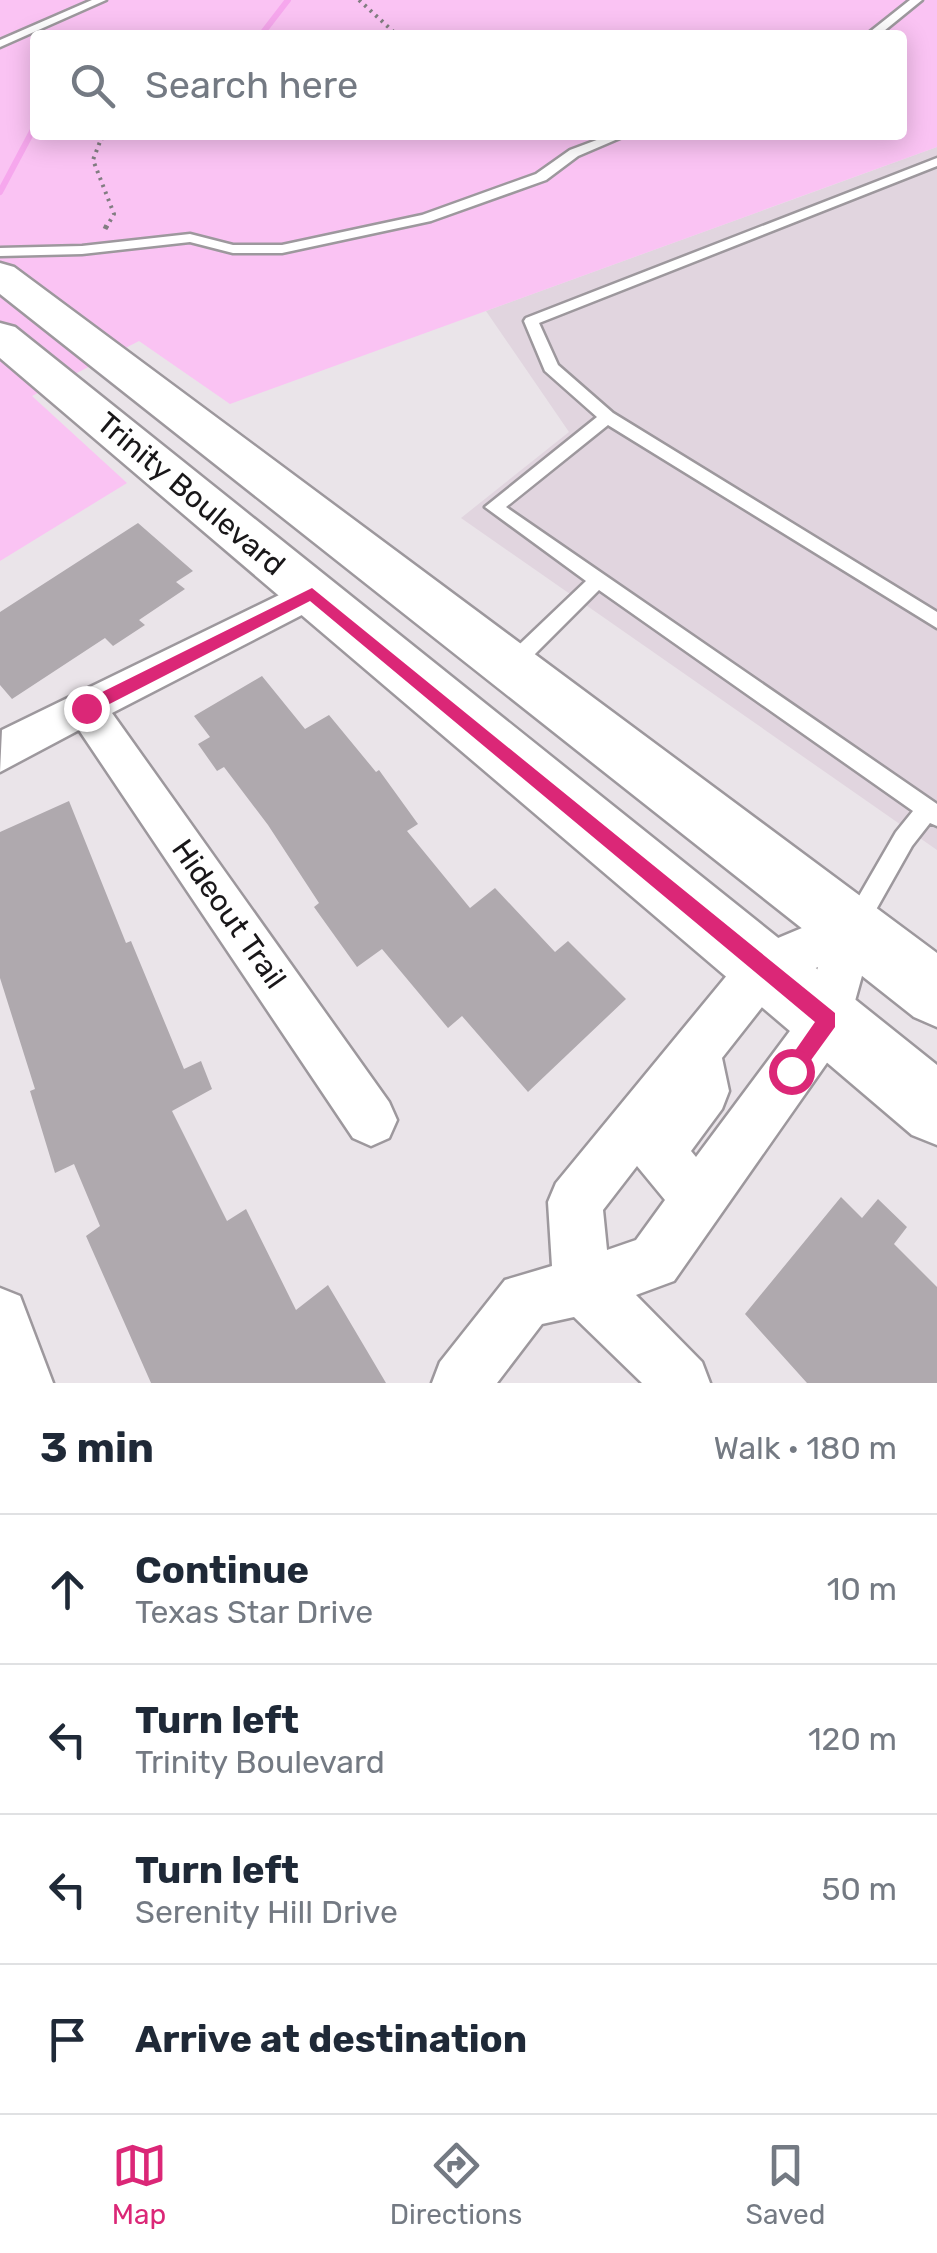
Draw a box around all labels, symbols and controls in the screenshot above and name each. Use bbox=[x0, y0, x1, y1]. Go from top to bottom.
search box bbox=[30, 30, 907, 140]
icon: search bbox=[65, 58, 120, 113]
text: Search here bbox=[145, 62, 358, 108]
street label: Trinity Boulevard bbox=[90, 405, 292, 583]
route end bbox=[64, 686, 110, 732]
street label: Hideout Trail bbox=[164, 832, 294, 996]
route start bbox=[769, 1049, 815, 1095]
text: 3 min bbox=[40, 1423, 154, 1473]
text: Walk · 180 m bbox=[714, 1429, 897, 1467]
text: Continue bbox=[135, 1547, 309, 1593]
icon: ahead bbox=[40, 1562, 95, 1617]
text: 10 m bbox=[827, 1570, 897, 1608]
text: Texas Star Drive bbox=[135, 1593, 373, 1631]
text: Turn left bbox=[135, 1697, 299, 1743]
icon: left bbox=[40, 1712, 95, 1767]
text: 120 m bbox=[808, 1720, 897, 1758]
text: Trinity Boulevard bbox=[135, 1743, 385, 1781]
text: Turn left bbox=[135, 1847, 299, 1893]
icon: left bbox=[40, 1862, 95, 1917]
text: 50 m bbox=[821, 1870, 897, 1908]
text: Serenity Hill Drive bbox=[135, 1893, 398, 1931]
icon: arrive bbox=[40, 2012, 95, 2067]
text: Arrive at destination bbox=[135, 2016, 527, 2062]
tab: Map bbox=[112, 2138, 167, 2231]
tab: Directions bbox=[390, 2138, 522, 2231]
tab: Saved bbox=[745, 2138, 825, 2231]

